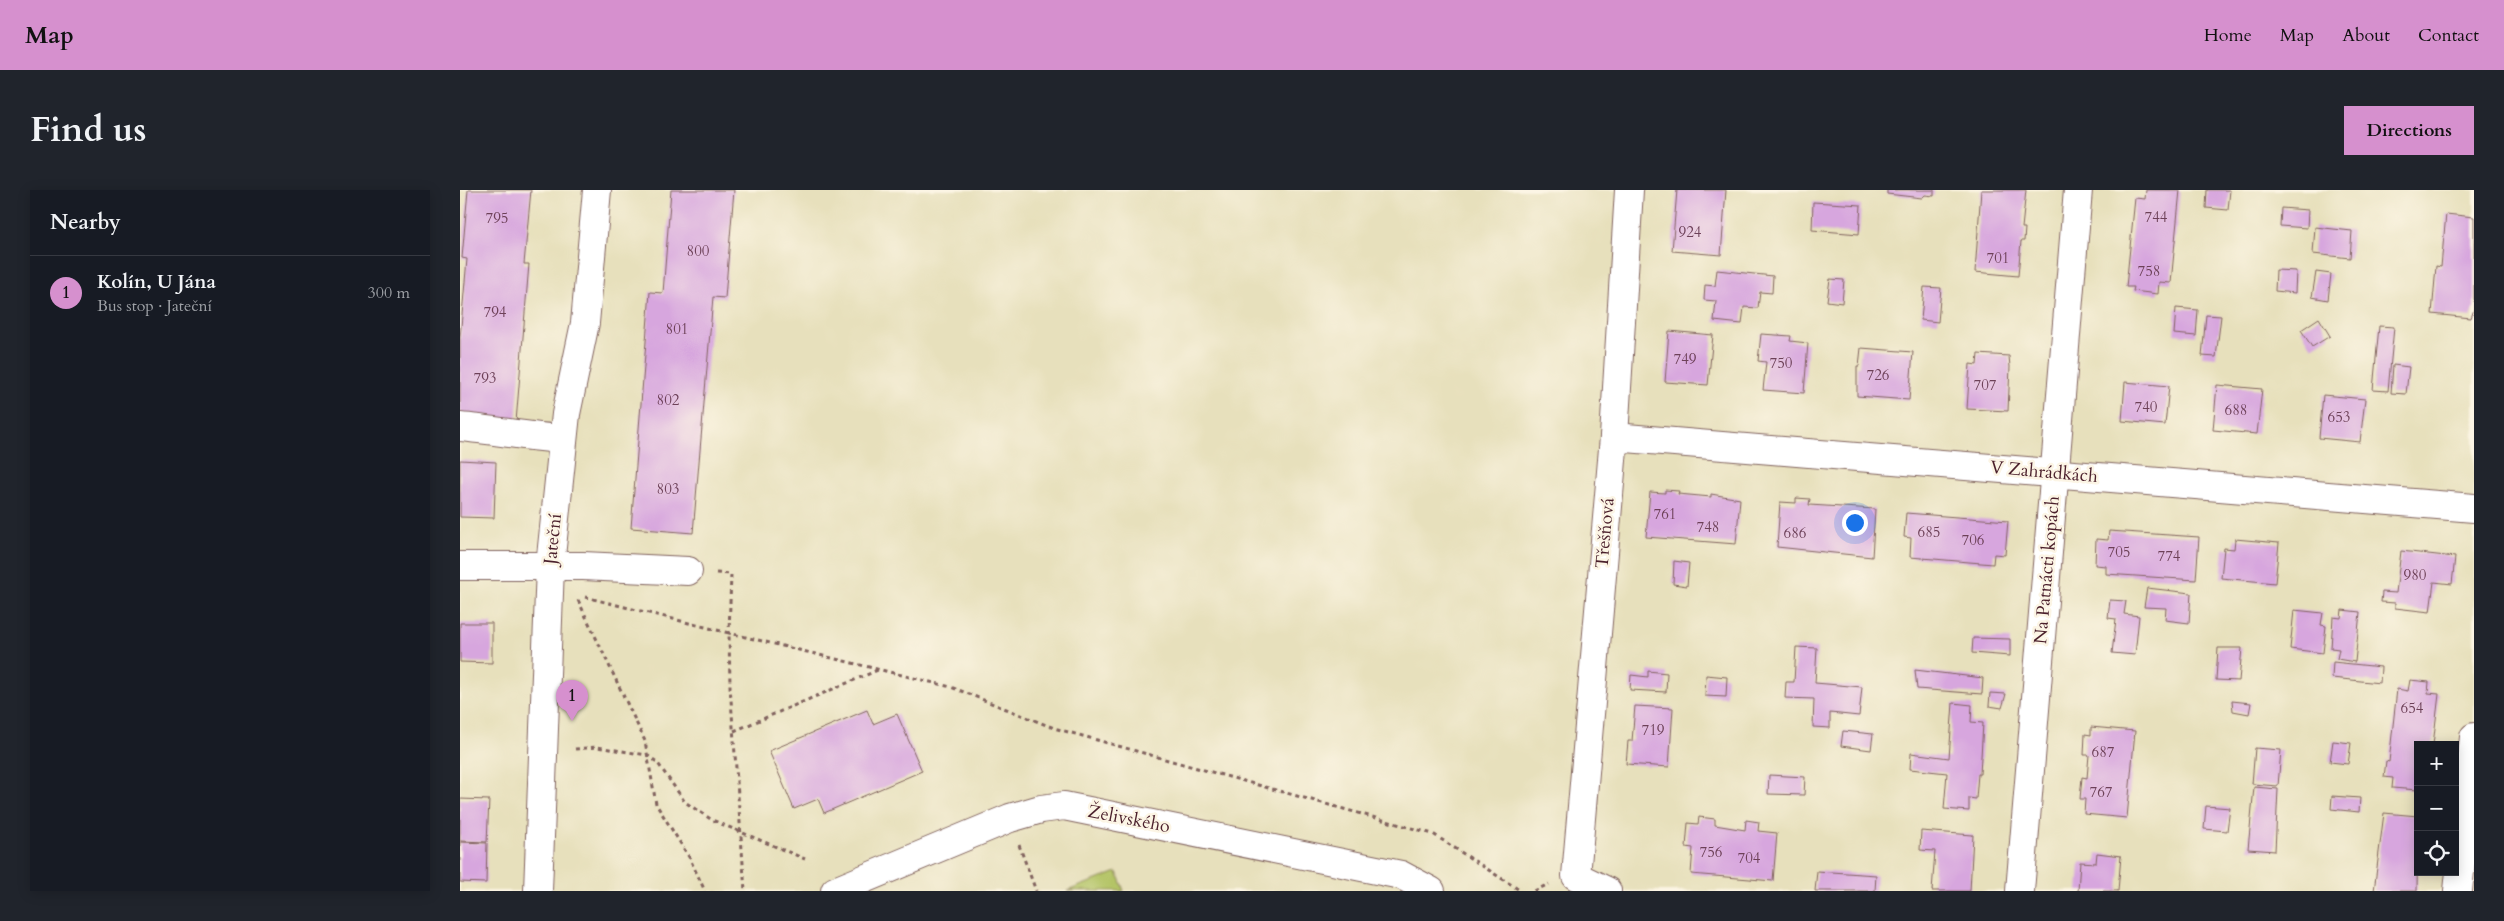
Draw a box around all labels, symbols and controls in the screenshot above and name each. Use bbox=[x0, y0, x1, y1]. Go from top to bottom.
text: Map bbox=[25, 19, 74, 52]
text: Home bbox=[2204, 23, 2252, 48]
text: Map bbox=[2280, 23, 2314, 48]
text: About bbox=[2342, 23, 2390, 48]
text: Contact bbox=[2418, 23, 2479, 48]
text: Find us bbox=[30, 106, 146, 154]
button: Directions bbox=[2344, 106, 2474, 155]
house number: 744 bbox=[2144, 207, 2168, 227]
text: Nearby bbox=[50, 208, 121, 237]
house number: 795 bbox=[485, 208, 509, 228]
house number: 924 bbox=[1678, 222, 1702, 242]
house number: 800 bbox=[686, 241, 710, 261]
house number: 701 bbox=[1986, 248, 2010, 268]
house number: 758 bbox=[2137, 261, 2161, 281]
text: Kolín, U Jána bbox=[97, 269, 216, 295]
text: 1 bbox=[62, 282, 70, 304]
text: 300 m bbox=[368, 282, 410, 304]
text: Bus stop · Jateční bbox=[97, 295, 212, 317]
house number: 794 bbox=[483, 302, 507, 322]
house number: 801 bbox=[665, 319, 689, 339]
house number: 749 bbox=[1673, 349, 1697, 369]
house number: 750 bbox=[1769, 353, 1793, 373]
house number: 726 bbox=[1866, 365, 1890, 385]
house number: 793 bbox=[473, 368, 497, 388]
house number: 707 bbox=[1973, 375, 1997, 395]
house number: 802 bbox=[656, 390, 680, 410]
house number: 740 bbox=[2134, 397, 2158, 417]
house number: 688 bbox=[2224, 400, 2248, 420]
house number: 653 bbox=[2327, 407, 2351, 427]
street label: V Zahrádkách bbox=[1989, 455, 2099, 489]
house number: 803 bbox=[656, 479, 680, 499]
street label: Na Patnácti kopách bbox=[2028, 495, 2066, 645]
street label: Třešňová bbox=[1589, 496, 1621, 569]
house number: 761 bbox=[1653, 504, 1677, 524]
your location bbox=[1842, 510, 1868, 536]
street label: Jateční bbox=[538, 512, 568, 569]
house number: 748 bbox=[1696, 517, 1720, 537]
house number: 685 bbox=[1917, 522, 1941, 542]
house number: 686 bbox=[1783, 523, 1807, 543]
house number: 706 bbox=[1961, 530, 1985, 550]
house number: 705 bbox=[2107, 542, 2131, 562]
house number: 774 bbox=[2157, 546, 2181, 566]
house number: 980 bbox=[2403, 565, 2427, 585]
pin: 1 bbox=[556, 680, 588, 721]
house number: 654 bbox=[2400, 698, 2424, 718]
house number: 719 bbox=[1641, 720, 1665, 740]
map controls bbox=[2414, 741, 2459, 876]
button: + bbox=[2414, 741, 2459, 786]
house number: 687 bbox=[2091, 742, 2115, 762]
house number: 767 bbox=[2089, 782, 2113, 802]
button: − bbox=[2414, 786, 2459, 831]
street label: Želivského bbox=[1086, 799, 1172, 839]
button: locate bbox=[2414, 831, 2459, 876]
house number: 756 bbox=[1699, 842, 1723, 862]
house number: 704 bbox=[1737, 848, 1761, 868]

